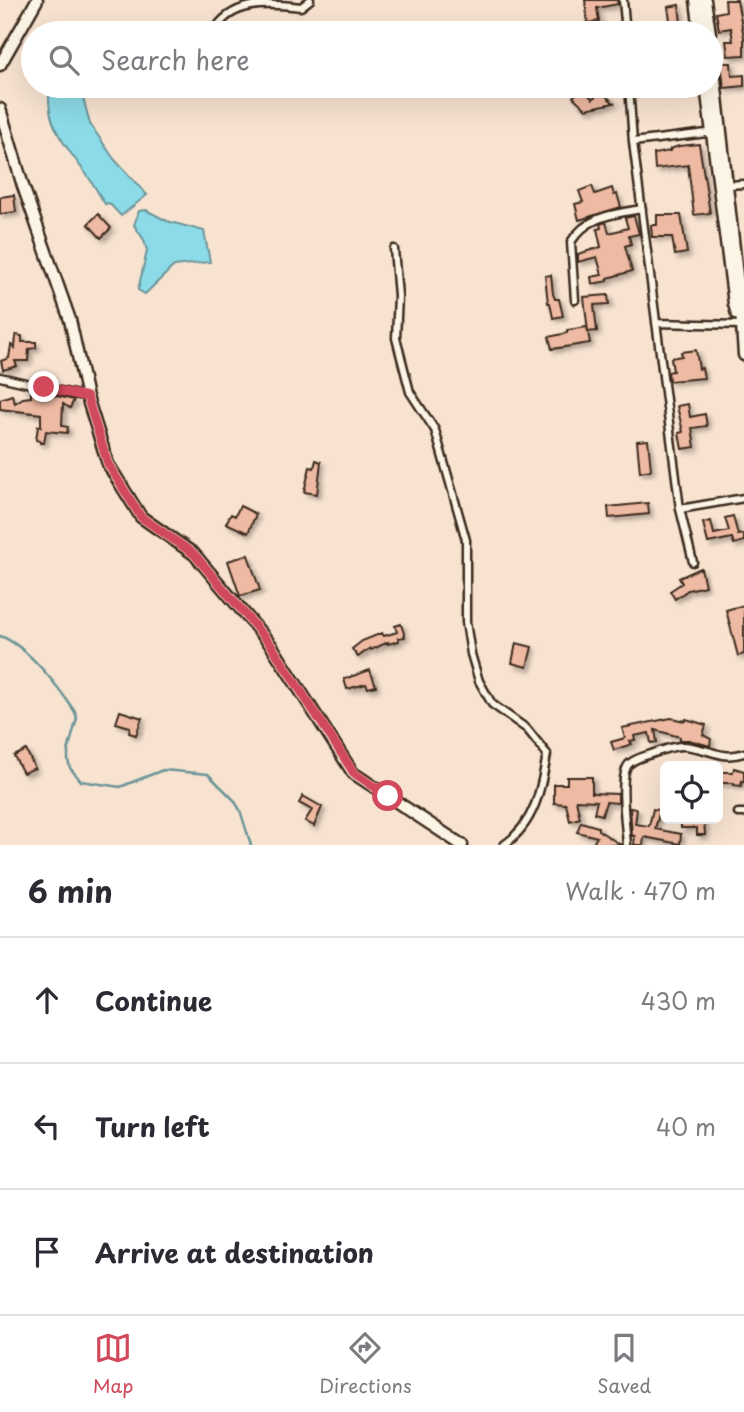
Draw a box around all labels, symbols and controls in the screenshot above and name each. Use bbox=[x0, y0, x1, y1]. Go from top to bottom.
search box bbox=[21, 21, 723, 98]
text: Search here bbox=[101, 40, 250, 79]
icon: search bbox=[45, 41, 83, 79]
route end bbox=[28, 371, 59, 402]
map controls bbox=[660, 761, 723, 824]
button: locate bbox=[660, 761, 723, 824]
route start bbox=[372, 780, 403, 811]
text: 6 min bbox=[28, 868, 113, 913]
text: Walk · 470 m bbox=[565, 873, 716, 908]
icon: ahead bbox=[28, 981, 66, 1019]
text: Continue bbox=[95, 981, 212, 1020]
text: 430 m bbox=[641, 983, 716, 1018]
icon: left bbox=[28, 1107, 66, 1145]
text: Turn left bbox=[95, 1107, 210, 1146]
text: 40 m bbox=[656, 1109, 716, 1144]
icon: arrive bbox=[28, 1233, 66, 1271]
text: Arrive at destination bbox=[95, 1233, 374, 1272]
tab: Map bbox=[93, 1329, 133, 1399]
tab: Directions bbox=[319, 1329, 412, 1399]
tab: Saved bbox=[597, 1329, 651, 1399]

